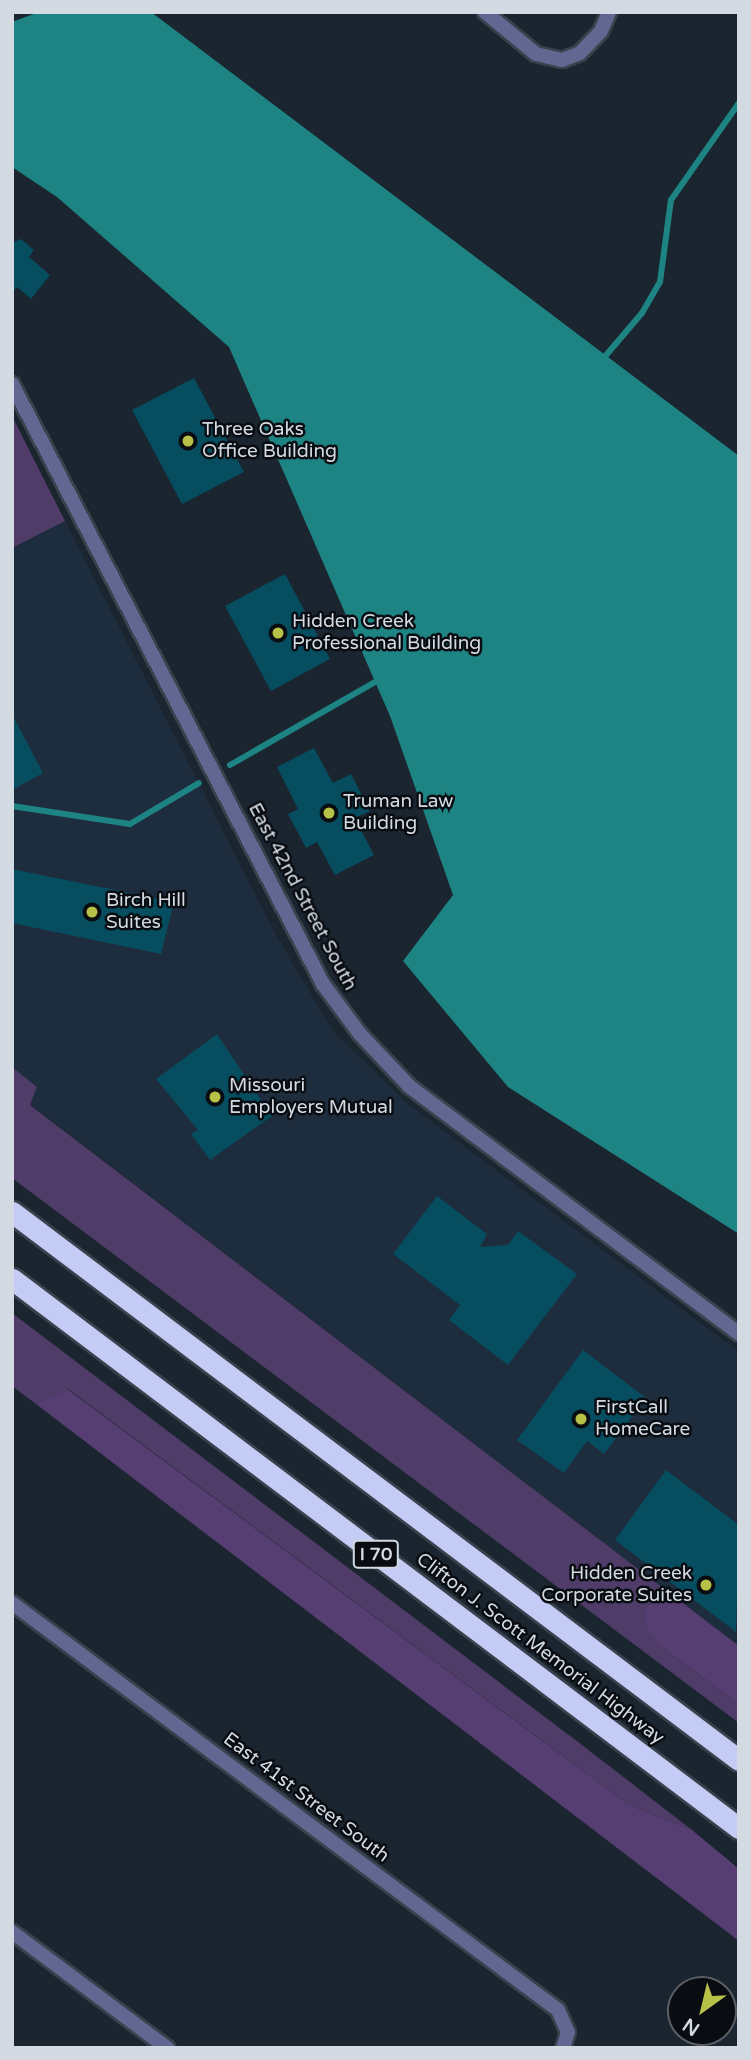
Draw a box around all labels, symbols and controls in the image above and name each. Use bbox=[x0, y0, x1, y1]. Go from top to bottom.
place label: Three Oaks Office Building bbox=[202, 419, 337, 463]
marker: Three Oaks Office Building bbox=[180, 433, 196, 449]
place label: Hidden Creek Professional Building bbox=[292, 611, 481, 655]
marker: Hidden Creek Professional Building bbox=[270, 625, 286, 641]
place label: Truman Law Building bbox=[343, 791, 453, 835]
street label: East 42nd Street South bbox=[243, 799, 361, 995]
marker: Truman Law Building bbox=[321, 805, 337, 821]
place label: Birch Hill Suites bbox=[106, 890, 186, 934]
marker: Birch Hill Suites bbox=[84, 904, 100, 920]
place label: Missouri Employers Mutual bbox=[229, 1075, 393, 1119]
marker: Missouri Employers Mutual bbox=[207, 1089, 223, 1105]
place label: FirstCall HomeCare bbox=[595, 1397, 690, 1441]
marker: FirstCall HomeCare bbox=[573, 1411, 589, 1427]
road number: I 70 bbox=[352, 1540, 400, 1568]
street label: Clifton J. Scott Memorial Highway bbox=[412, 1548, 668, 1750]
place label: Hidden Creek Corporate Suites bbox=[541, 1563, 692, 1607]
marker: Hidden Creek Corporate Suites bbox=[698, 1577, 714, 1593]
street label: East 41st Street South bbox=[219, 1728, 393, 1868]
north arrow bbox=[667, 1976, 737, 2046]
text: N bbox=[679, 2013, 704, 2040]

